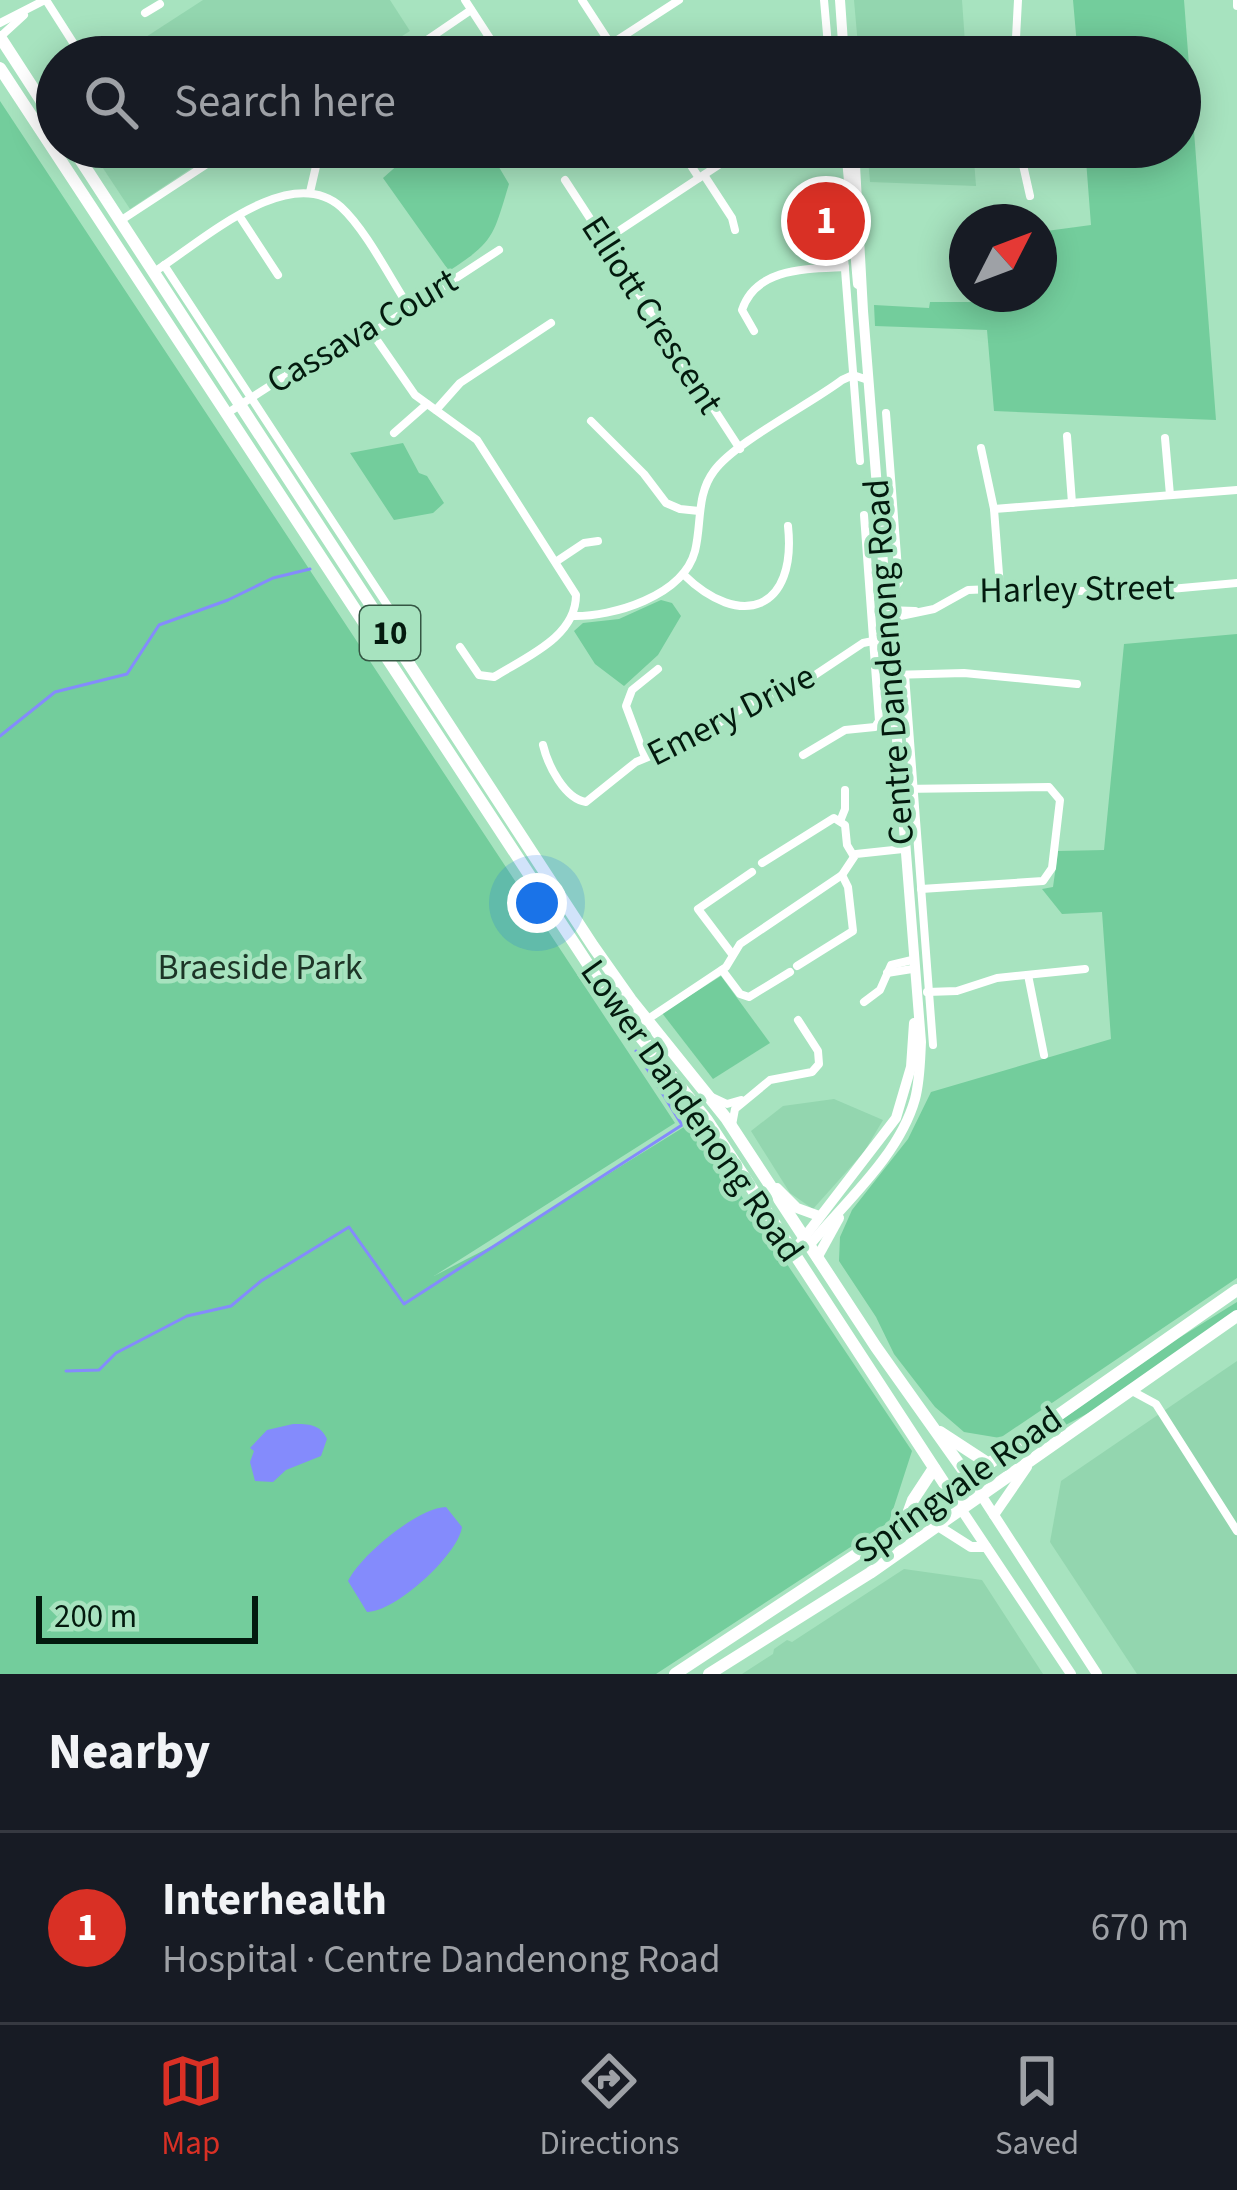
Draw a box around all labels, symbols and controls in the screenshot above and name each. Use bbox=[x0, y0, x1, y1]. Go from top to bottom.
search box bbox=[36, 36, 1201, 168]
icon: search bbox=[78, 69, 144, 135]
text: Search here bbox=[174, 70, 396, 134]
pin: 1 bbox=[787, 176, 865, 266]
north arrow bbox=[949, 204, 1057, 312]
street label: Elliott Crescent bbox=[569, 206, 735, 424]
street label: Cassava Court bbox=[257, 256, 467, 406]
street label: Centre Dandenong Road bbox=[851, 477, 927, 847]
street label: Harley Street bbox=[979, 562, 1175, 616]
road number: 10 bbox=[360, 606, 420, 660]
street label: Emery Drive bbox=[638, 651, 824, 779]
your location bbox=[507, 873, 567, 933]
park label: Braeside Park bbox=[157, 942, 363, 993]
street label: Lower Dandenong Road bbox=[568, 949, 816, 1273]
street label: Springvale Road bbox=[843, 1394, 1073, 1576]
scale bar bbox=[36, 1590, 258, 1643]
text: 200 m bbox=[54, 1593, 137, 1640]
text: Nearby bbox=[48, 1716, 210, 1788]
text: Interhealth bbox=[162, 1868, 387, 1932]
text: 1 bbox=[77, 1900, 97, 1956]
text: 670 m bbox=[1091, 1900, 1189, 1956]
text: Hospital · Centre Dandenong Road bbox=[162, 1932, 721, 1988]
tab: Map bbox=[158, 2048, 224, 2167]
tab: Directions bbox=[540, 2048, 679, 2167]
tab: Saved bbox=[995, 2048, 1079, 2167]

